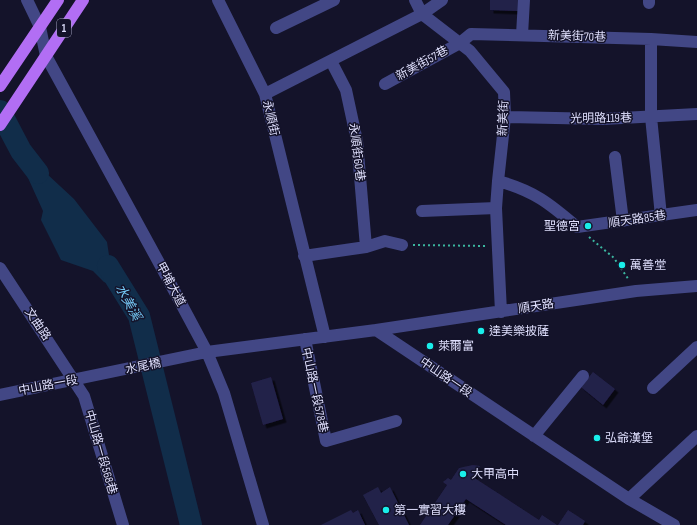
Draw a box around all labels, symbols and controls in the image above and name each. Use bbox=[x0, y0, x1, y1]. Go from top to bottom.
road number: 1 bbox=[57, 19, 71, 37]
street label: 新美街70巷 bbox=[548, 28, 606, 45]
street label: 新美街57巷 bbox=[393, 43, 451, 84]
street label: 永順街 bbox=[259, 99, 282, 137]
street label: 新美街 bbox=[495, 100, 512, 136]
street label: 光明路119巷 bbox=[570, 110, 632, 127]
street label: 永順街60巷 bbox=[345, 122, 368, 182]
street label: 順天路85巷 bbox=[607, 208, 667, 231]
place label: 聖德宮 bbox=[544, 219, 580, 234]
marker: 聖德宮 bbox=[583, 221, 593, 231]
place label: 萬善堂 bbox=[630, 258, 666, 273]
street label: 甲埔大道 bbox=[153, 260, 188, 309]
marker: 萬善堂 bbox=[617, 260, 627, 270]
water label: 水美溪 bbox=[112, 282, 146, 325]
street label: 順天路 bbox=[517, 296, 555, 317]
street label: 文曲路 bbox=[21, 305, 54, 343]
place label: 達美樂披薩 bbox=[489, 324, 549, 339]
marker: 達美樂披薩 bbox=[476, 326, 486, 336]
place label: 萊爾富 bbox=[438, 339, 474, 354]
marker: 萊爾富 bbox=[425, 341, 435, 351]
street label: 中山路一段578巷 bbox=[298, 346, 331, 434]
street label: 中山路一段 bbox=[417, 354, 475, 400]
street label: 水尾橋 bbox=[124, 355, 162, 378]
street label: 中山路一段 bbox=[17, 372, 79, 399]
street label: 中山路一段568巷 bbox=[81, 408, 120, 496]
place label: 弘爺漢堡 bbox=[605, 431, 653, 446]
marker: 弘爺漢堡 bbox=[592, 433, 602, 443]
place label: 大甲高中 bbox=[471, 467, 519, 482]
marker: 大甲高中 bbox=[458, 469, 468, 479]
place label: 第一實習大樓 bbox=[394, 503, 466, 518]
marker: 第一實習大樓 bbox=[381, 505, 391, 515]

